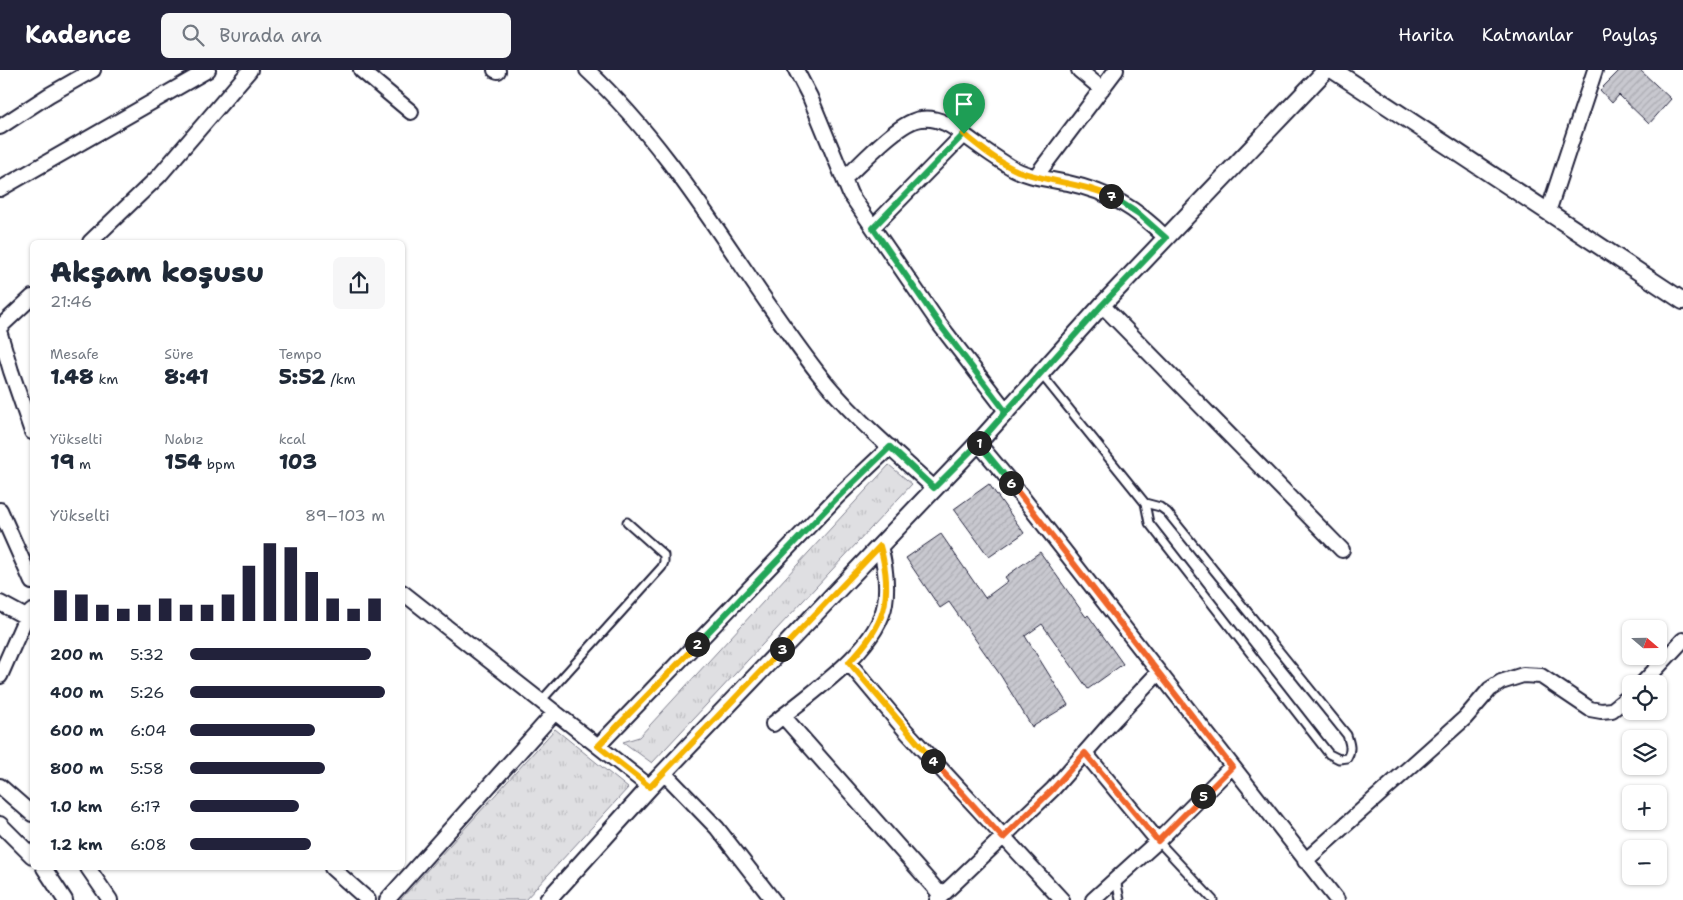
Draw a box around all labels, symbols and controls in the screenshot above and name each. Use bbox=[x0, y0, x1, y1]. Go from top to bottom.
search box bbox=[161, 13, 511, 58]
text: Kadence bbox=[25, 19, 131, 51]
icon: search bbox=[179, 21, 207, 49]
text: Burada ara bbox=[219, 23, 322, 48]
text: Harita bbox=[1398, 23, 1454, 47]
text: Katmanlar bbox=[1482, 23, 1574, 47]
text: Paylaş bbox=[1602, 23, 1658, 47]
pin bbox=[943, 83, 985, 134]
icon: arrive bbox=[950, 90, 978, 118]
pin: 7 bbox=[1098, 184, 1124, 208]
text: 7 bbox=[1107, 187, 1116, 205]
text: Akşam koşusu bbox=[50, 253, 264, 291]
button: share bbox=[333, 257, 385, 309]
text: 21:46 bbox=[50, 291, 92, 312]
text: Mesafe bbox=[50, 345, 99, 363]
text: Süre bbox=[164, 345, 194, 363]
text: Tempo bbox=[279, 345, 322, 363]
text: 1.48 bbox=[50, 363, 94, 391]
text: 8:41 bbox=[164, 363, 209, 391]
text: 5:52 bbox=[279, 363, 326, 391]
text: km bbox=[94, 370, 118, 388]
text: /km bbox=[326, 370, 356, 388]
text: Yükselti bbox=[50, 430, 102, 448]
text: Nabız bbox=[164, 430, 204, 448]
text: kcal bbox=[279, 430, 306, 448]
pin: 1 bbox=[966, 430, 992, 456]
text: 1 bbox=[976, 434, 983, 452]
text: 19 bbox=[50, 448, 74, 476]
text: 154 bbox=[164, 448, 202, 476]
text: 103 bbox=[279, 448, 317, 476]
text: m bbox=[74, 455, 91, 473]
text: bpm bbox=[202, 455, 235, 473]
pin: 6 bbox=[998, 470, 1024, 496]
text: 6 bbox=[1007, 474, 1016, 492]
text: Yükselti bbox=[50, 505, 110, 526]
text: 89–103 m bbox=[305, 505, 385, 526]
north arrow bbox=[1622, 620, 1668, 665]
map controls bbox=[1622, 620, 1667, 885]
pin: 2 bbox=[684, 632, 710, 656]
text: 2 bbox=[693, 635, 702, 653]
pin: 3 bbox=[770, 636, 794, 662]
text: 3 bbox=[778, 640, 787, 658]
text: 200 m bbox=[50, 644, 103, 665]
text: 5:32 bbox=[130, 644, 164, 665]
button: locate bbox=[1622, 675, 1667, 720]
text: 400 m bbox=[50, 682, 104, 703]
text: 5:26 bbox=[130, 682, 164, 703]
text: 600 m bbox=[50, 720, 104, 741]
text: 6:04 bbox=[130, 720, 166, 741]
button: layers bbox=[1622, 730, 1667, 775]
pin: 4 bbox=[920, 748, 946, 774]
text: 4 bbox=[929, 752, 938, 770]
text: 800 m bbox=[50, 758, 104, 779]
text: 5:58 bbox=[130, 758, 164, 779]
pin: 5 bbox=[1190, 784, 1216, 808]
button: + bbox=[1622, 785, 1667, 830]
text: 5 bbox=[1199, 787, 1208, 805]
text: 1.0 km bbox=[50, 796, 102, 817]
text: 6:17 bbox=[130, 796, 161, 817]
text: 1.2 km bbox=[50, 834, 103, 855]
text: 6:08 bbox=[130, 834, 167, 855]
button: − bbox=[1622, 840, 1667, 885]

